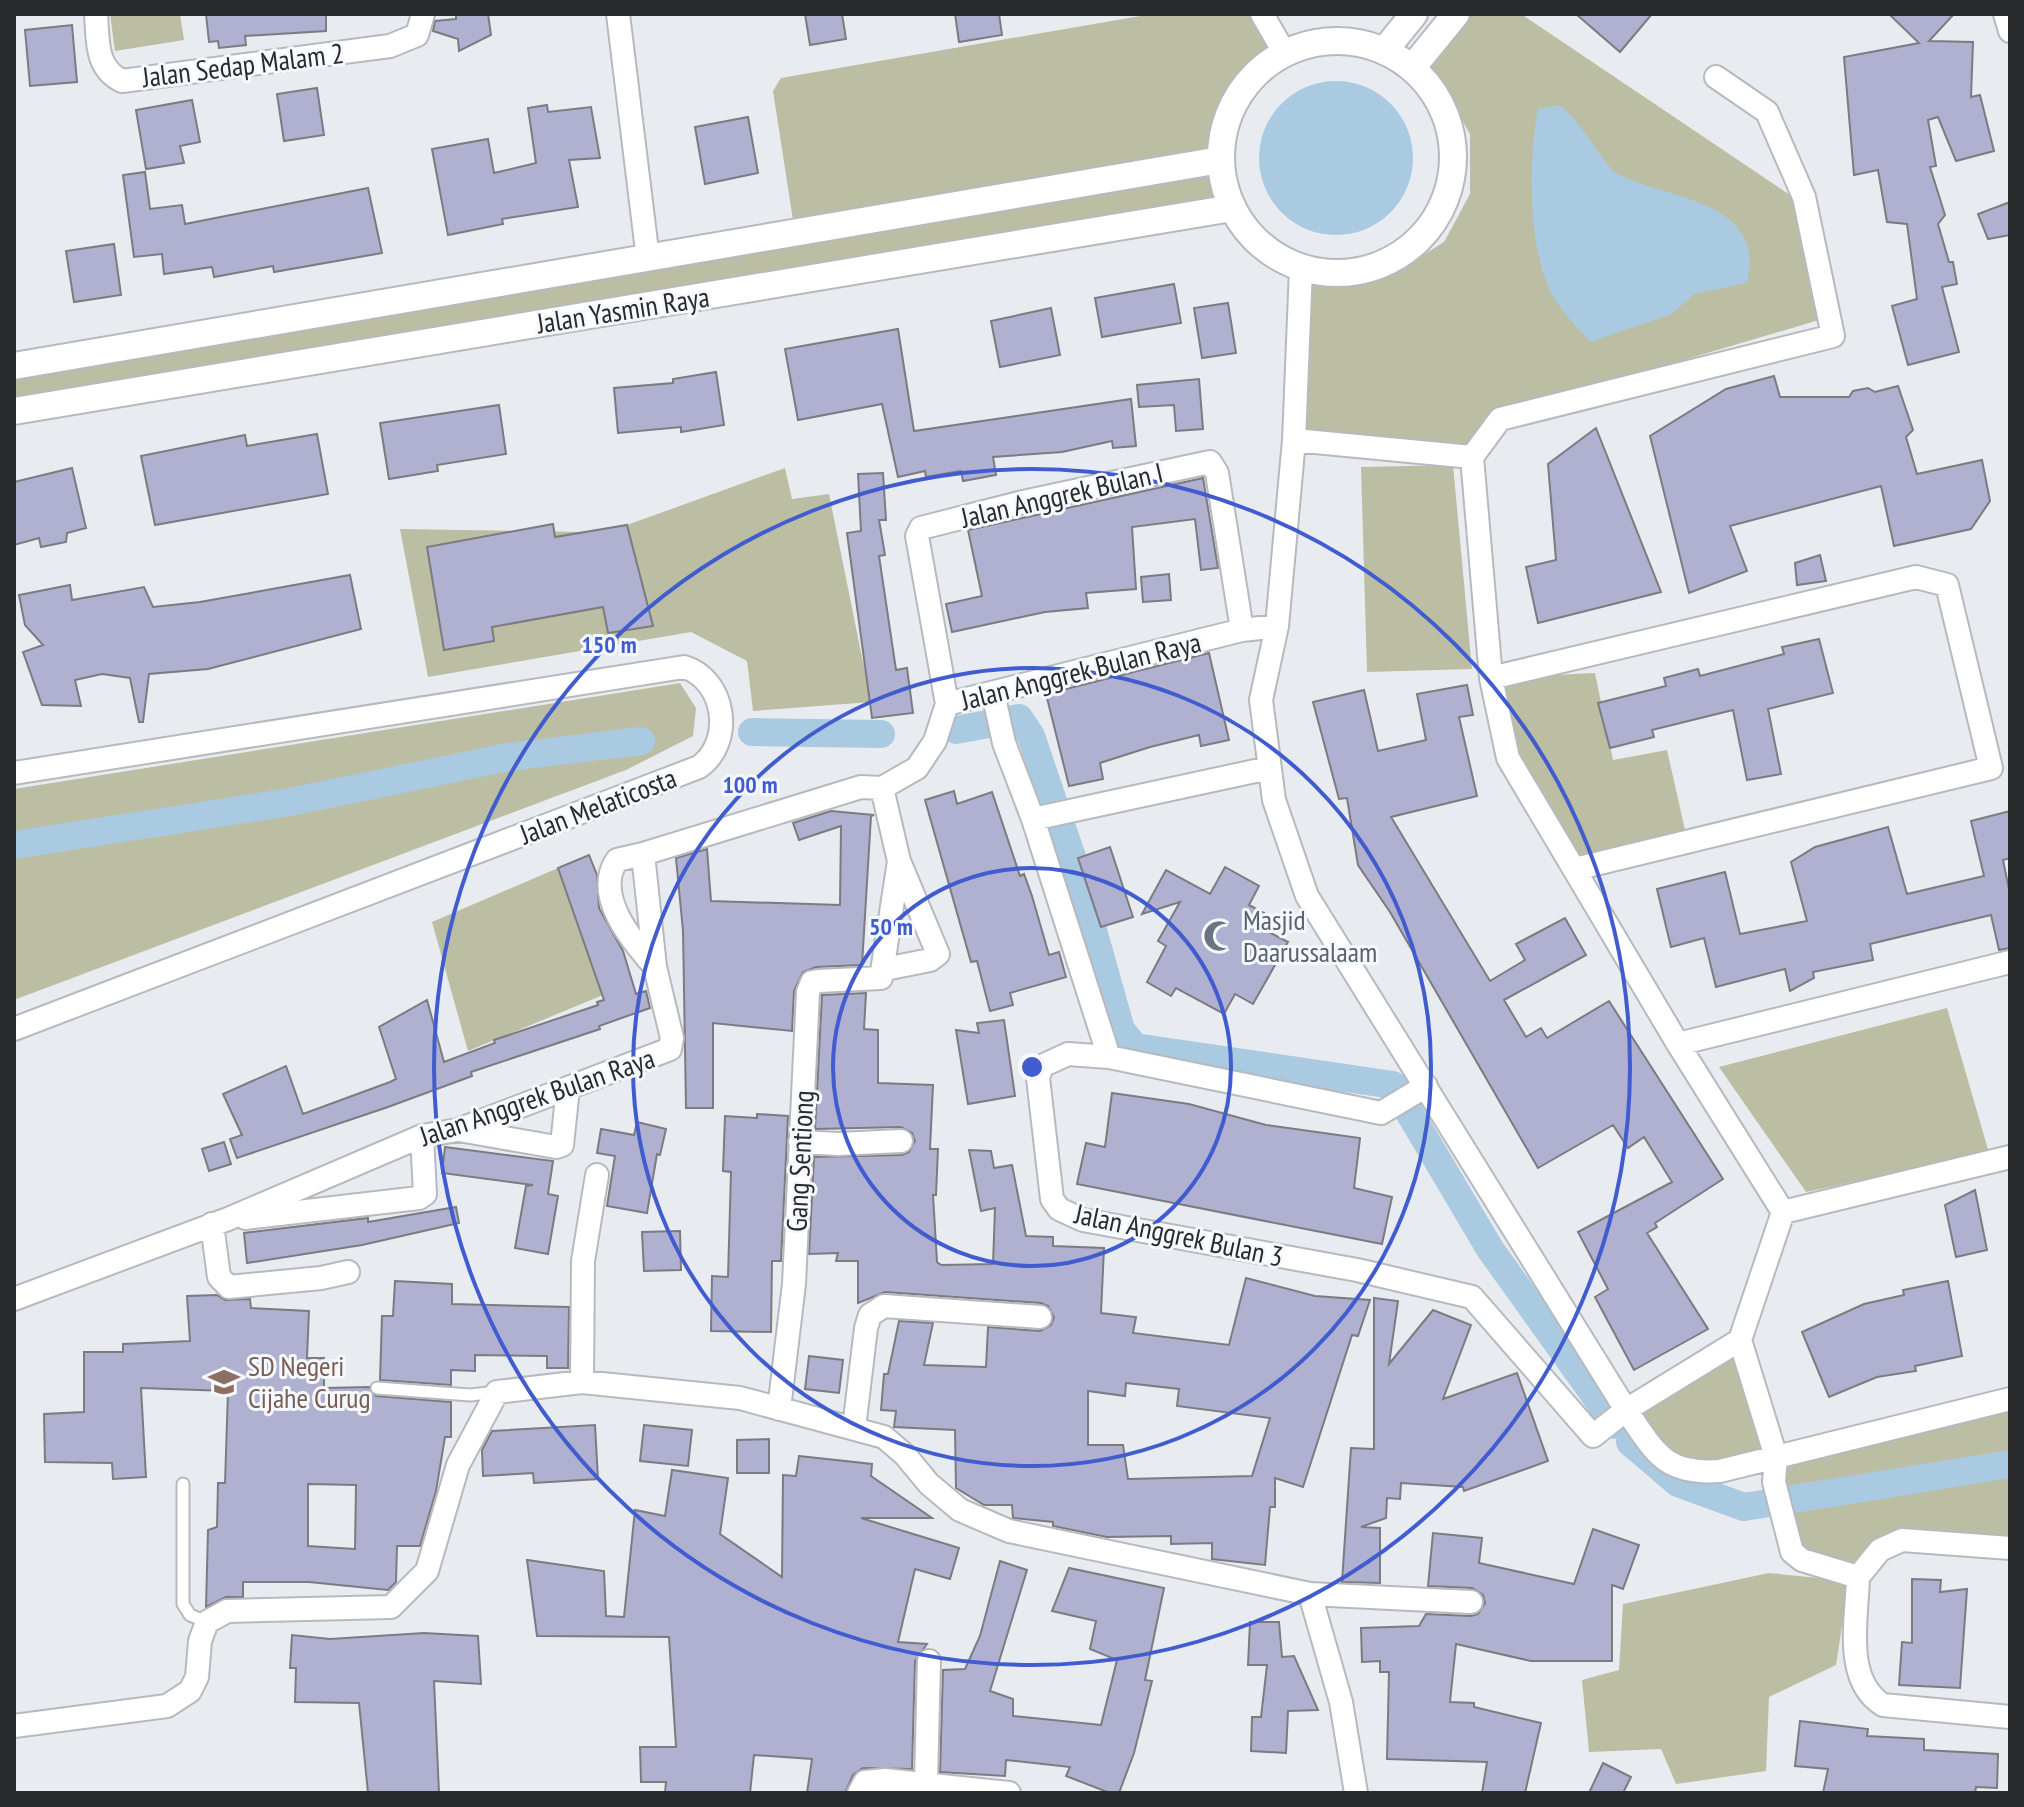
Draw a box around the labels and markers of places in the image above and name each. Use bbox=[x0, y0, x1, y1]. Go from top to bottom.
place label: Masjid Daarussalaam bbox=[1243, 901, 1377, 970]
mosque icon: Masjid Daarussalaam bbox=[1202, 919, 1236, 953]
centre of rings bbox=[1018, 1053, 1046, 1081]
place label: SD Negeri Cijahe Curug bbox=[248, 1347, 370, 1416]
school or university icon: SD Negeri Cijahe Curug bbox=[207, 1365, 241, 1399]

